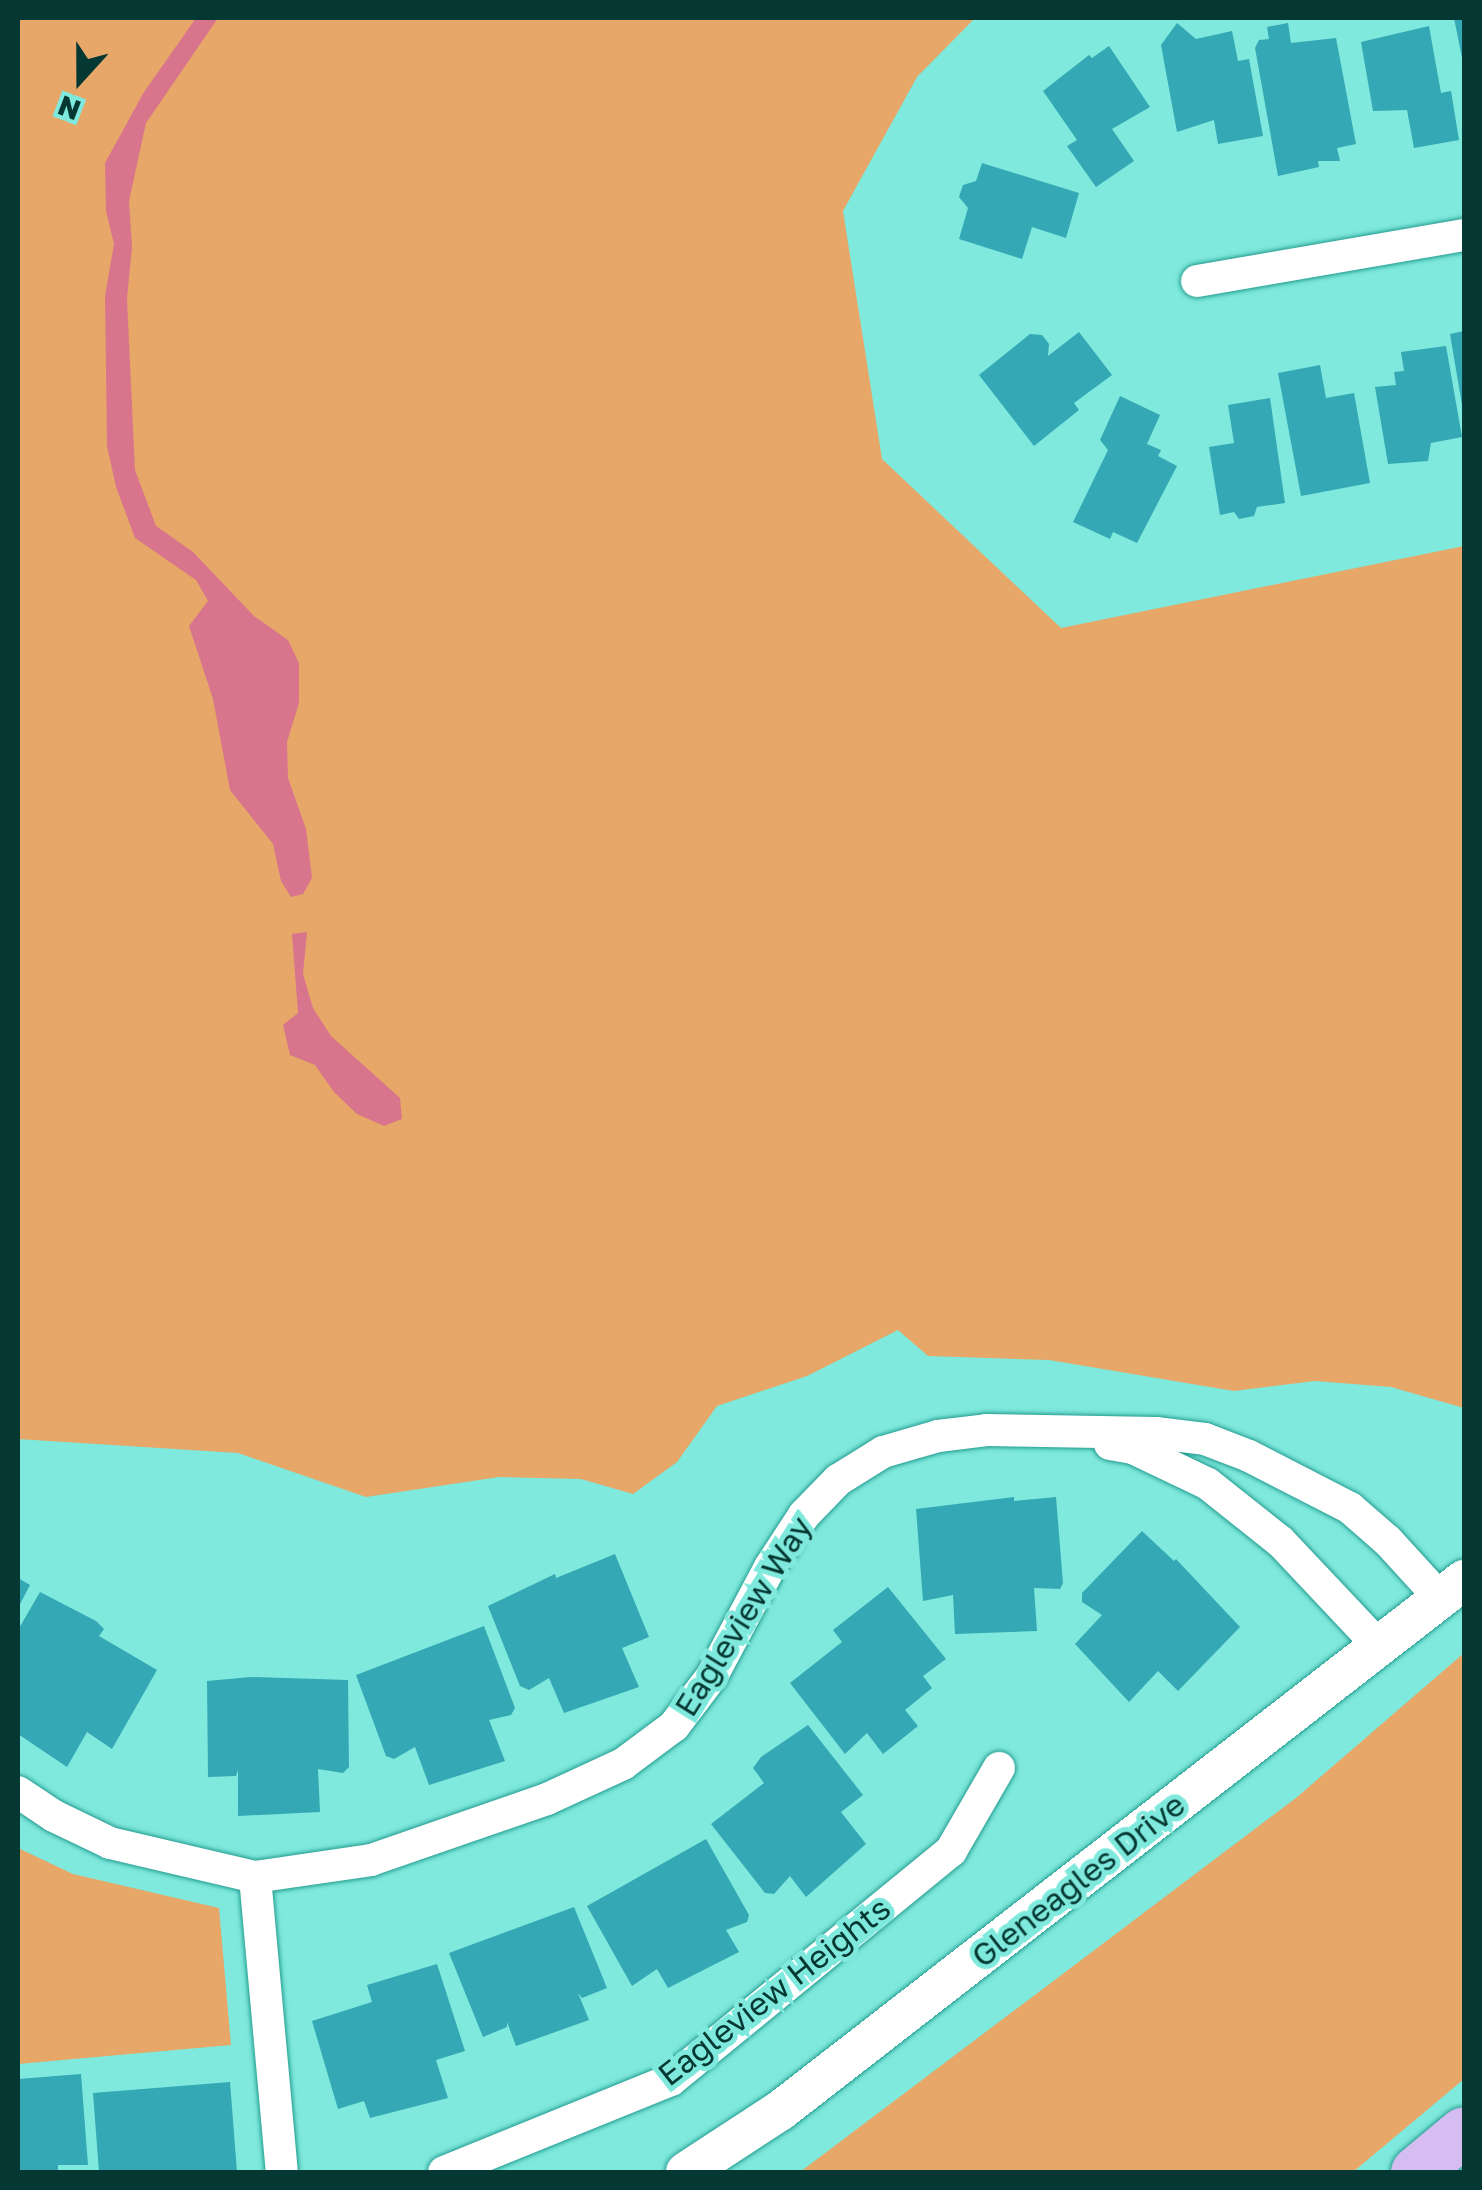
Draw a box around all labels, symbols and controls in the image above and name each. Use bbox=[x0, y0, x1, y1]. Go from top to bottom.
north arrow bbox=[30, 30, 130, 130]
text: N bbox=[53, 89, 85, 128]
street label: Eagleview Way bbox=[666, 1509, 820, 1723]
street label: Gleneagles Drive bbox=[964, 1785, 1192, 1975]
street label: Eagleview Heights bbox=[650, 1889, 898, 2093]

